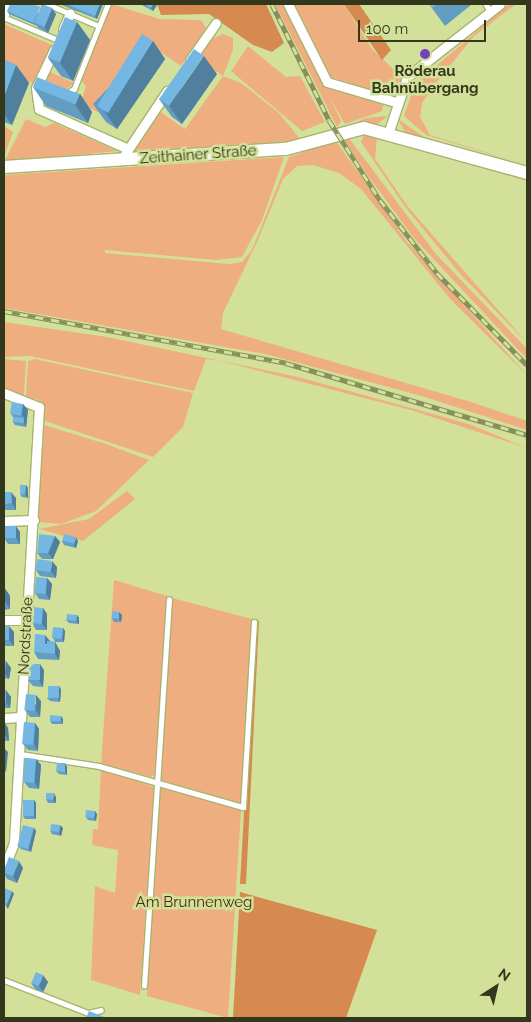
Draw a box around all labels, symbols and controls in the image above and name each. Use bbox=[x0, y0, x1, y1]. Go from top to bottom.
scale bar bbox=[361, 10, 488, 42]
text: 100 m bbox=[366, 20, 408, 38]
marker: Röderau Bahnübergang bbox=[419, 48, 431, 60]
place label: Röderau Bahnübergang bbox=[371, 62, 479, 97]
street label: Zeithainer Straße bbox=[139, 142, 257, 168]
street label: Nordstraße bbox=[15, 597, 37, 675]
park label: Am Brunnenweg bbox=[136, 894, 252, 912]
north arrow bbox=[471, 962, 521, 1012]
text: N bbox=[496, 965, 514, 984]

